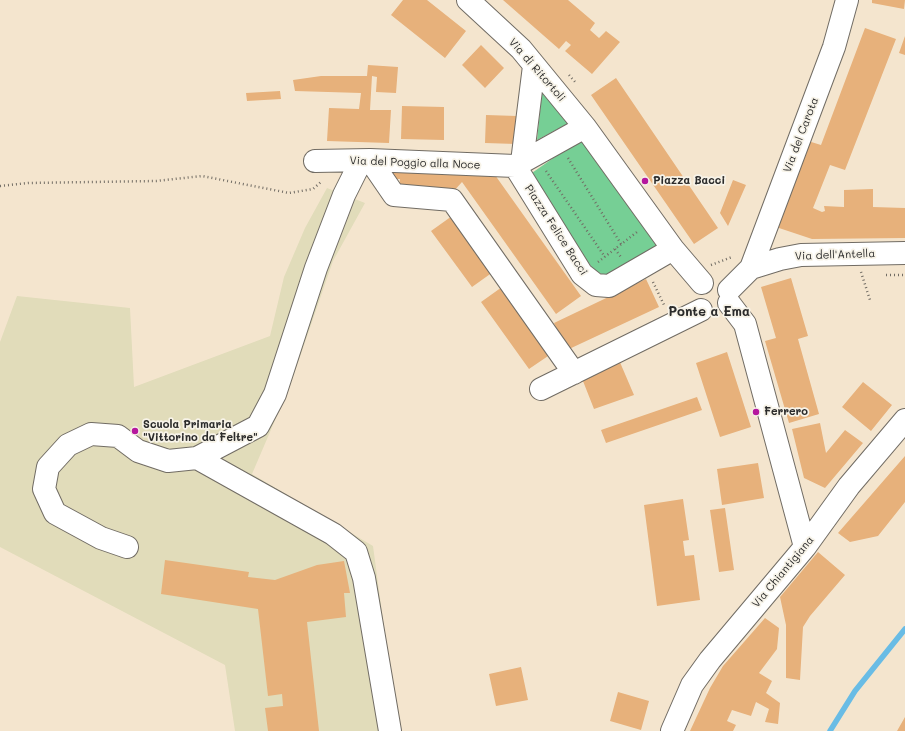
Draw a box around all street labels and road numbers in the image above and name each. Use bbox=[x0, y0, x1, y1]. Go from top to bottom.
street label: Via di Ritortoli bbox=[506, 36, 568, 104]
street label: Via del Carota bbox=[781, 96, 821, 174]
street label: Via del Poggio alla Noce bbox=[349, 154, 481, 172]
street label: Piazza Felice Bacci bbox=[522, 182, 590, 278]
street label: Via dell'Antella bbox=[795, 247, 875, 263]
street label: Via Chiantigiana bbox=[749, 534, 817, 610]

